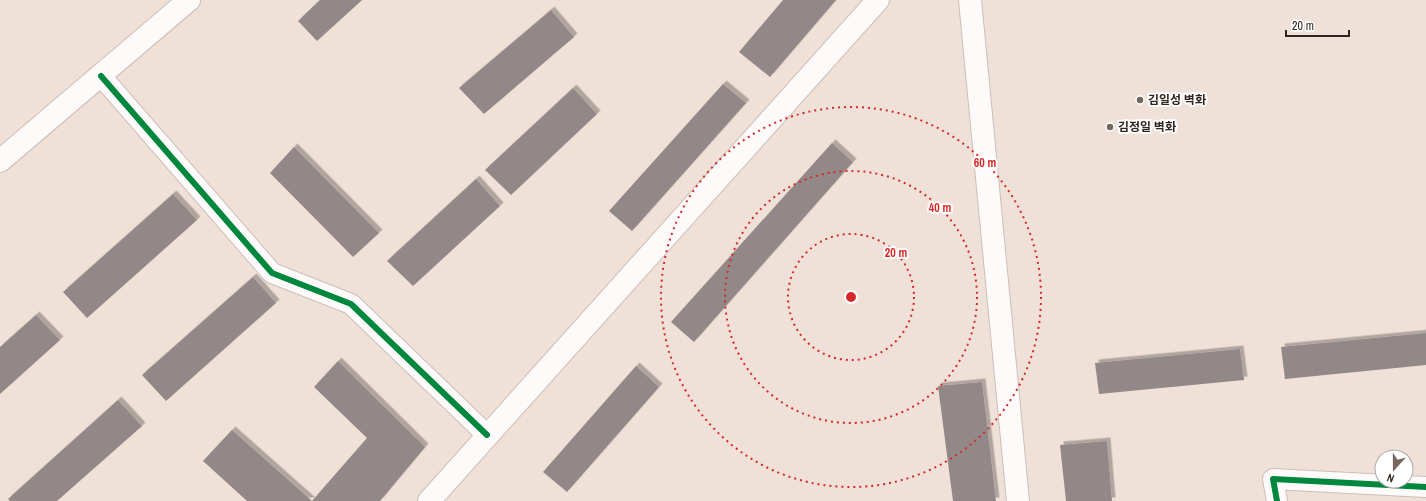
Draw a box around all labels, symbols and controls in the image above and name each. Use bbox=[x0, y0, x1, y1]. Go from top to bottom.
scale bar bbox=[1286, 12, 1349, 38]
text: 20 m bbox=[1292, 18, 1314, 34]
place label: 김일성 벽화 bbox=[1148, 92, 1206, 108]
marker: 김일성 벽화 bbox=[1135, 95, 1145, 105]
place label: 김정일 벽화 bbox=[1118, 119, 1176, 135]
marker: 김정일 벽화 bbox=[1105, 122, 1115, 132]
text: 60 m bbox=[974, 155, 996, 171]
text: 40 m bbox=[929, 200, 951, 216]
text: 20 m bbox=[885, 245, 907, 261]
centre of rings bbox=[844, 290, 858, 304]
north arrow bbox=[1374, 449, 1414, 489]
text: N bbox=[1385, 471, 1396, 486]

